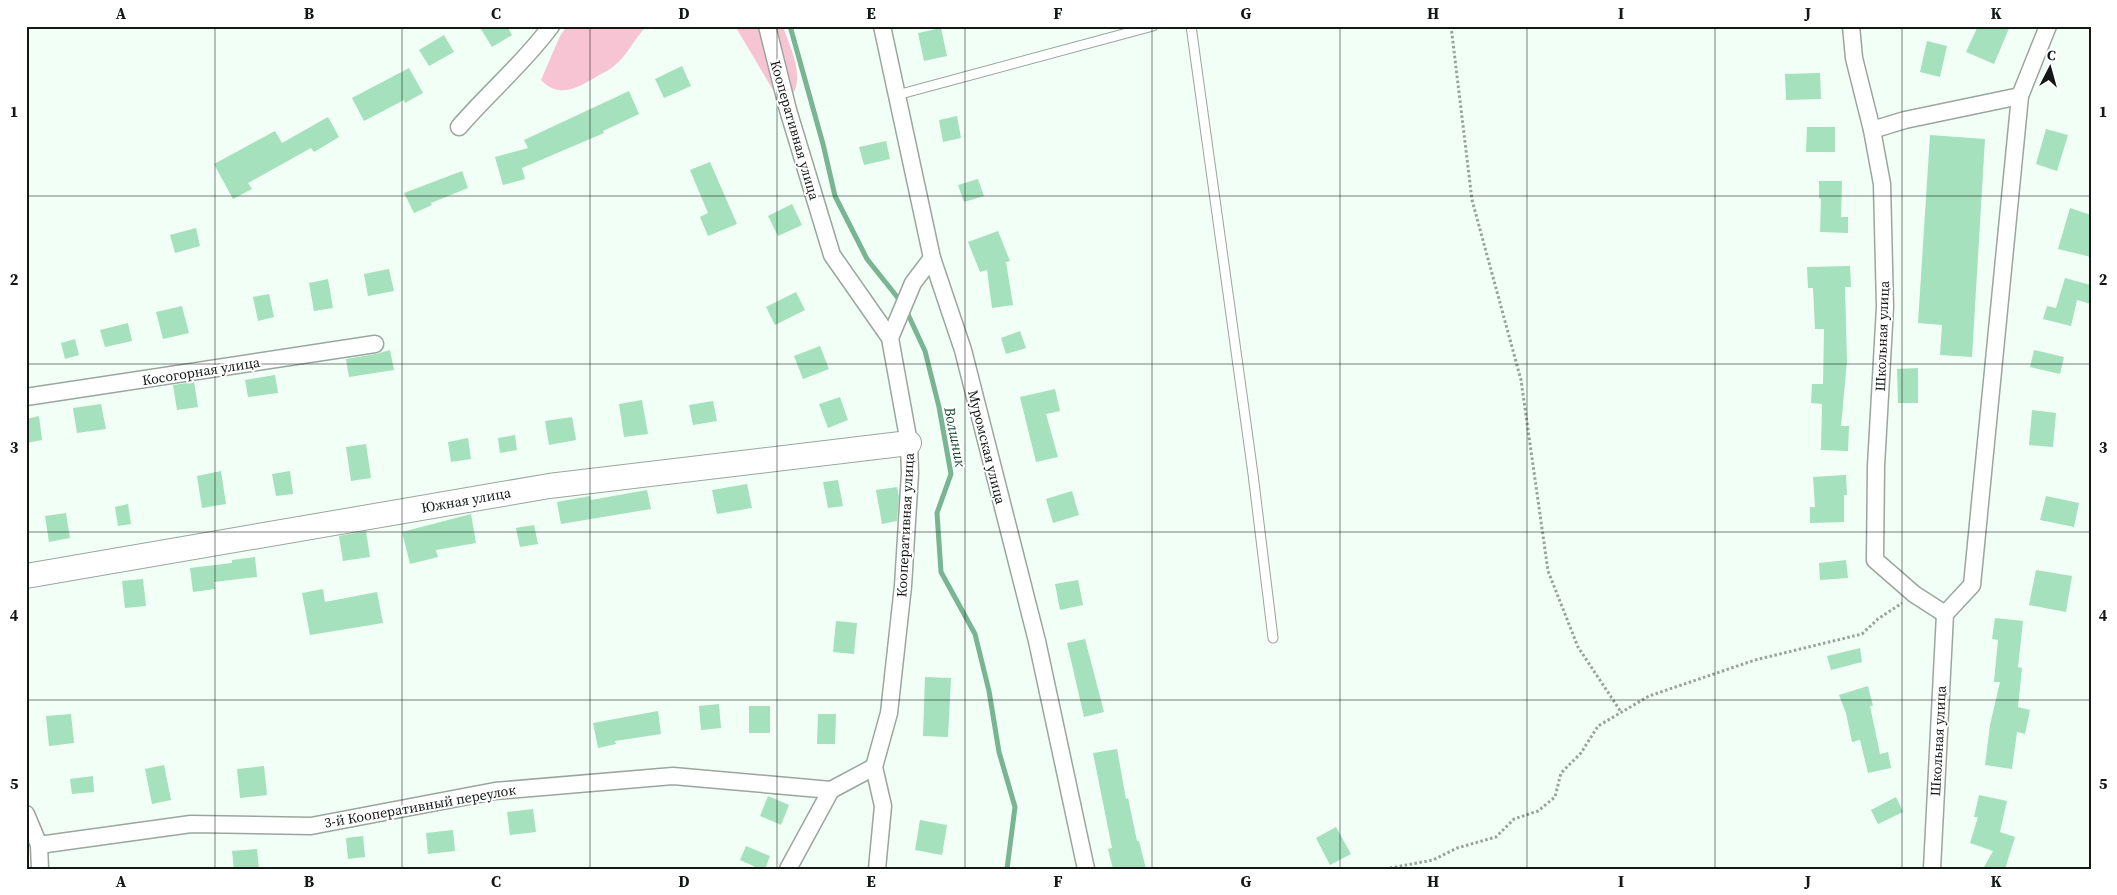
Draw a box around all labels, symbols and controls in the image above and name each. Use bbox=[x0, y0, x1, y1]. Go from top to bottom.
text: A bbox=[116, 2, 127, 24]
text: B bbox=[304, 2, 315, 24]
text: C bbox=[491, 2, 501, 24]
text: D bbox=[678, 2, 690, 24]
text: E bbox=[866, 2, 876, 24]
text: F bbox=[1053, 2, 1063, 24]
text: G bbox=[1241, 2, 1252, 24]
text: H bbox=[1427, 2, 1439, 24]
text: I bbox=[1618, 2, 1624, 24]
text: J bbox=[1804, 2, 1811, 24]
text: K bbox=[1990, 2, 2002, 24]
north arrow bbox=[2024, 42, 2074, 92]
text: С bbox=[2046, 45, 2057, 66]
street label: Кооперативная улица bbox=[765, 58, 825, 203]
text: 1 bbox=[10, 100, 18, 122]
text: 1 bbox=[2099, 100, 2107, 122]
text: 2 bbox=[10, 268, 19, 290]
text: 2 bbox=[2099, 268, 2108, 290]
street label: Школьная улица bbox=[1870, 279, 1894, 392]
street label: Косогорная улица bbox=[141, 352, 262, 390]
street label: Муромская улица bbox=[963, 388, 1011, 507]
water label: Волшник bbox=[939, 404, 972, 469]
text: 3 bbox=[10, 436, 19, 458]
text: 3 bbox=[2099, 436, 2108, 458]
street label: Кооперативная улица bbox=[891, 451, 919, 598]
street label: Южная улица bbox=[420, 482, 513, 518]
text: 4 bbox=[10, 604, 19, 626]
text: 4 bbox=[2099, 604, 2108, 626]
street label: Школьная улица bbox=[1925, 684, 1951, 797]
text: 5 bbox=[10, 772, 19, 794]
text: 5 bbox=[2099, 772, 2108, 794]
street label: 3-й Кооперативный переулок bbox=[323, 779, 518, 833]
text: A bbox=[116, 870, 127, 892]
text: B bbox=[304, 870, 315, 892]
text: C bbox=[491, 870, 501, 892]
text: D bbox=[678, 870, 690, 892]
text: E bbox=[866, 870, 876, 892]
text: F bbox=[1053, 870, 1063, 892]
text: G bbox=[1241, 870, 1252, 892]
text: H bbox=[1427, 870, 1439, 892]
text: I bbox=[1618, 870, 1624, 892]
text: J bbox=[1804, 870, 1811, 892]
text: K bbox=[1990, 870, 2002, 892]

